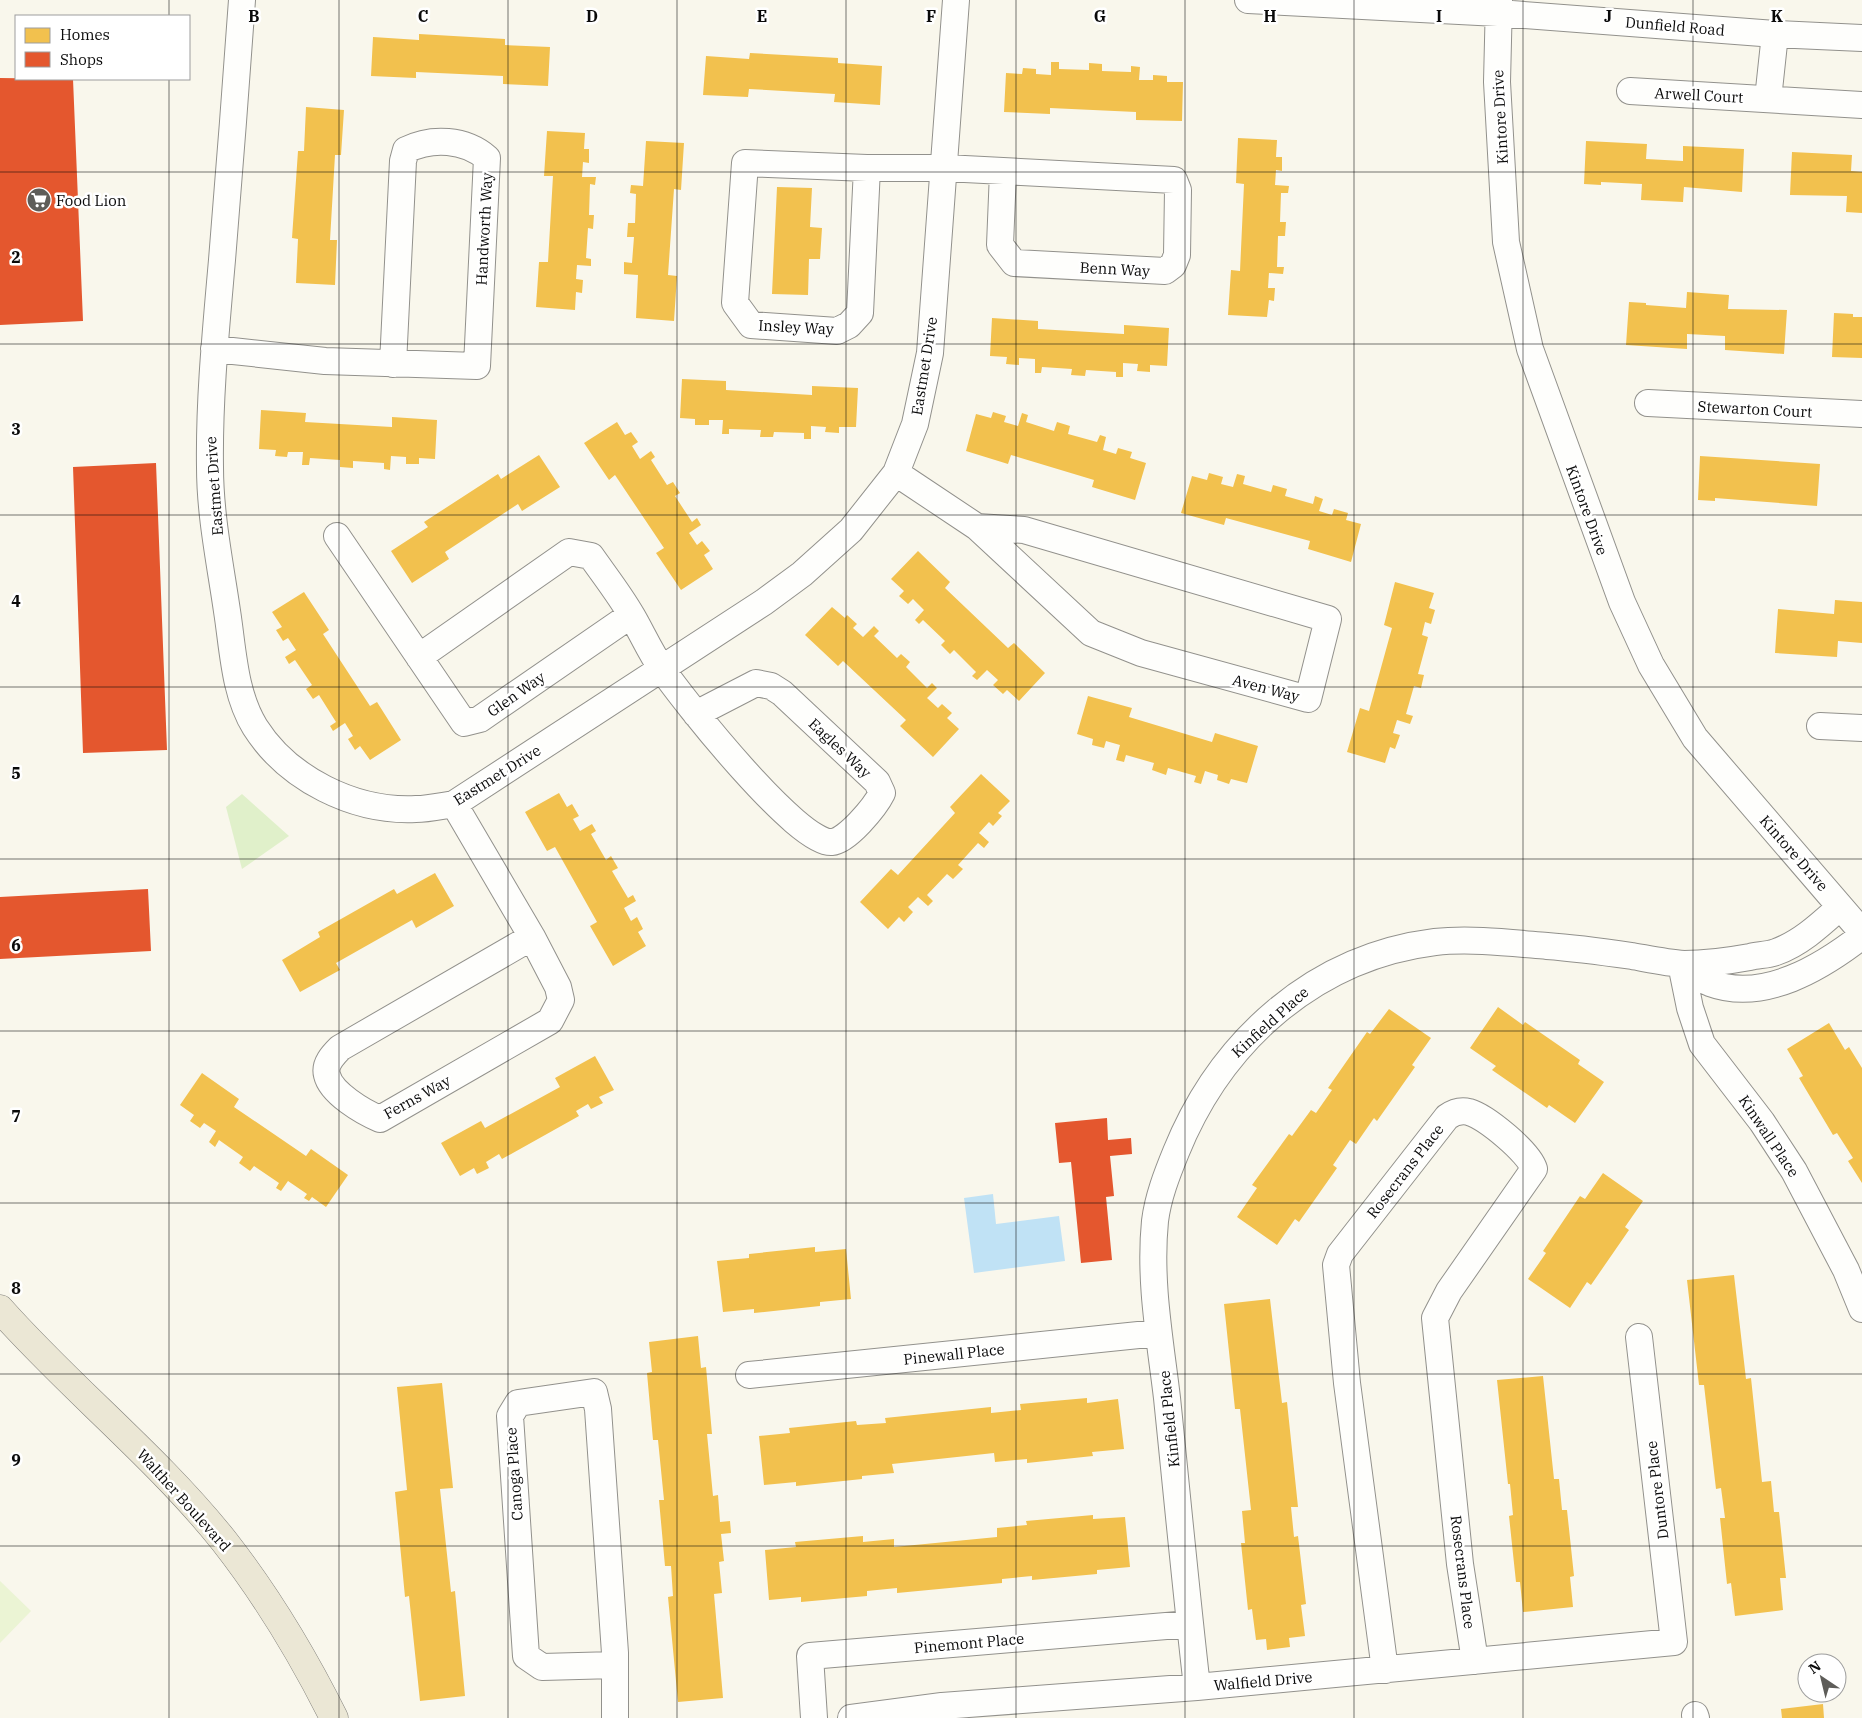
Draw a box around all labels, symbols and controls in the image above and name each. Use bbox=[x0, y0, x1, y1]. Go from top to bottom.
text: B bbox=[248, 6, 260, 26]
text: C bbox=[418, 6, 428, 26]
text: D bbox=[586, 6, 598, 26]
text: E bbox=[757, 6, 767, 26]
text: F bbox=[926, 6, 936, 26]
text: G bbox=[1094, 6, 1106, 26]
text: H bbox=[1264, 6, 1277, 26]
text: I bbox=[1436, 6, 1442, 26]
text: J bbox=[1604, 6, 1612, 26]
text: K bbox=[1771, 6, 1784, 26]
street label: Dunfield Road bbox=[1624, 12, 1726, 40]
legend bbox=[15, 15, 190, 80]
text: Homes bbox=[60, 25, 110, 44]
text: Shops bbox=[60, 50, 103, 69]
street label: Kintore Drive bbox=[1488, 69, 1512, 165]
street label: Arwell Court bbox=[1654, 83, 1744, 107]
street label: Handworth Way bbox=[472, 172, 496, 286]
supermarket icon: Food Lion bbox=[26, 187, 52, 213]
place label: Food Lion bbox=[56, 191, 127, 210]
text: 2 bbox=[11, 247, 21, 267]
street label: Benn Way bbox=[1079, 258, 1151, 280]
street label: Eastmet Drive bbox=[907, 315, 941, 417]
street label: Insley Way bbox=[758, 316, 834, 338]
street label: Stewarton Court bbox=[1697, 397, 1813, 421]
text: 3 bbox=[11, 419, 21, 439]
street label: Eastmet Drive bbox=[201, 436, 227, 536]
street label: Kintore Drive bbox=[1562, 462, 1612, 558]
text: 4 bbox=[11, 591, 21, 611]
street label: Glen Way bbox=[483, 667, 549, 721]
street label: Aven Way bbox=[1230, 670, 1302, 706]
street label: Eagles Way bbox=[805, 714, 875, 782]
street label: Eastmet Drive bbox=[450, 741, 544, 809]
text: 5 bbox=[11, 763, 21, 783]
street label: Kintore Drive bbox=[1756, 811, 1832, 895]
text: 6 bbox=[11, 935, 21, 955]
street label: Kinfield Place bbox=[1228, 982, 1312, 1062]
street label: Ferns Way bbox=[380, 1071, 454, 1123]
street label: Kinwall Place bbox=[1735, 1091, 1803, 1181]
text: 7 bbox=[11, 1106, 21, 1126]
street label: Rosecrans Place bbox=[1362, 1120, 1448, 1222]
text: 8 bbox=[11, 1278, 21, 1298]
street label: Pinewall Place bbox=[902, 1339, 1006, 1369]
street label: Kinfield Place bbox=[1154, 1370, 1184, 1468]
street label: Canoga Place bbox=[501, 1427, 527, 1521]
street label: Duntore Place bbox=[1642, 1440, 1672, 1540]
street label: Walther Boulevard bbox=[133, 1445, 235, 1555]
text: 9 bbox=[11, 1450, 21, 1470]
street label: Rosecrans Place bbox=[1447, 1514, 1479, 1630]
street label: Pinemont Place bbox=[913, 1629, 1025, 1657]
north arrow bbox=[1797, 1653, 1847, 1703]
text: N bbox=[1805, 1657, 1824, 1678]
street label: Walfield Drive bbox=[1213, 1667, 1313, 1695]

